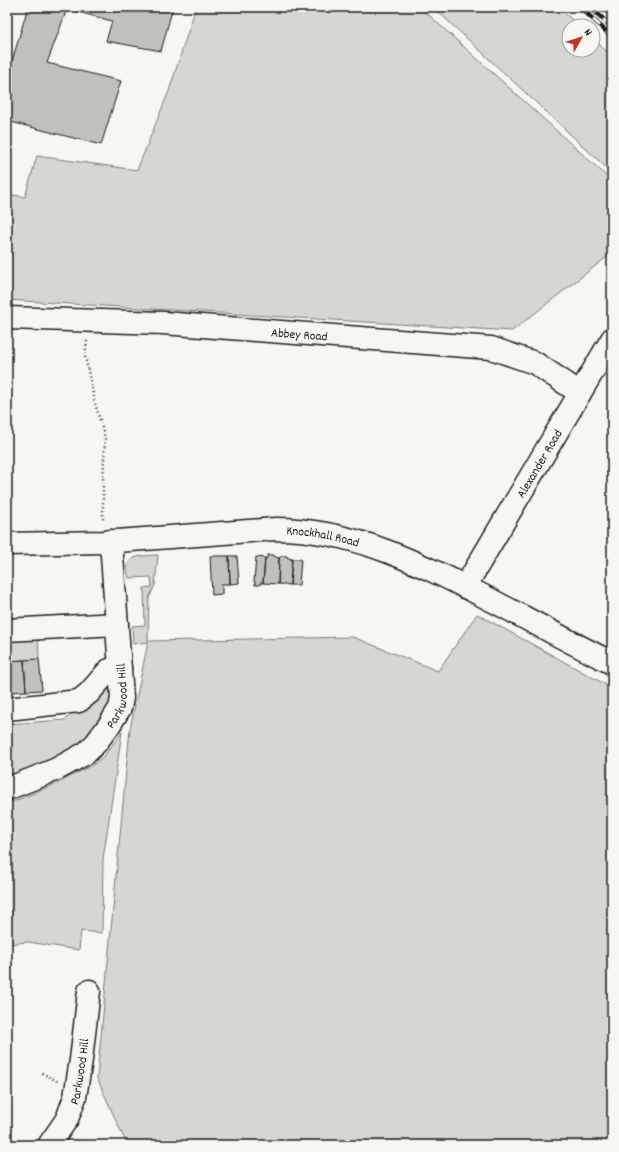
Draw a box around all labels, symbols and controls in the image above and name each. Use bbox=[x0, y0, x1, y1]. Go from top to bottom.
north arrow bbox=[561, 18, 601, 58]
text: N bbox=[579, 26, 595, 41]
street label: Abbey Road bbox=[270, 324, 328, 348]
street label: Alexander Road bbox=[513, 426, 568, 502]
street label: Knockhall Road bbox=[286, 522, 361, 553]
street label: Parkwood Hill bbox=[103, 663, 134, 734]
street label: Parkwood Hill bbox=[66, 1038, 95, 1108]

